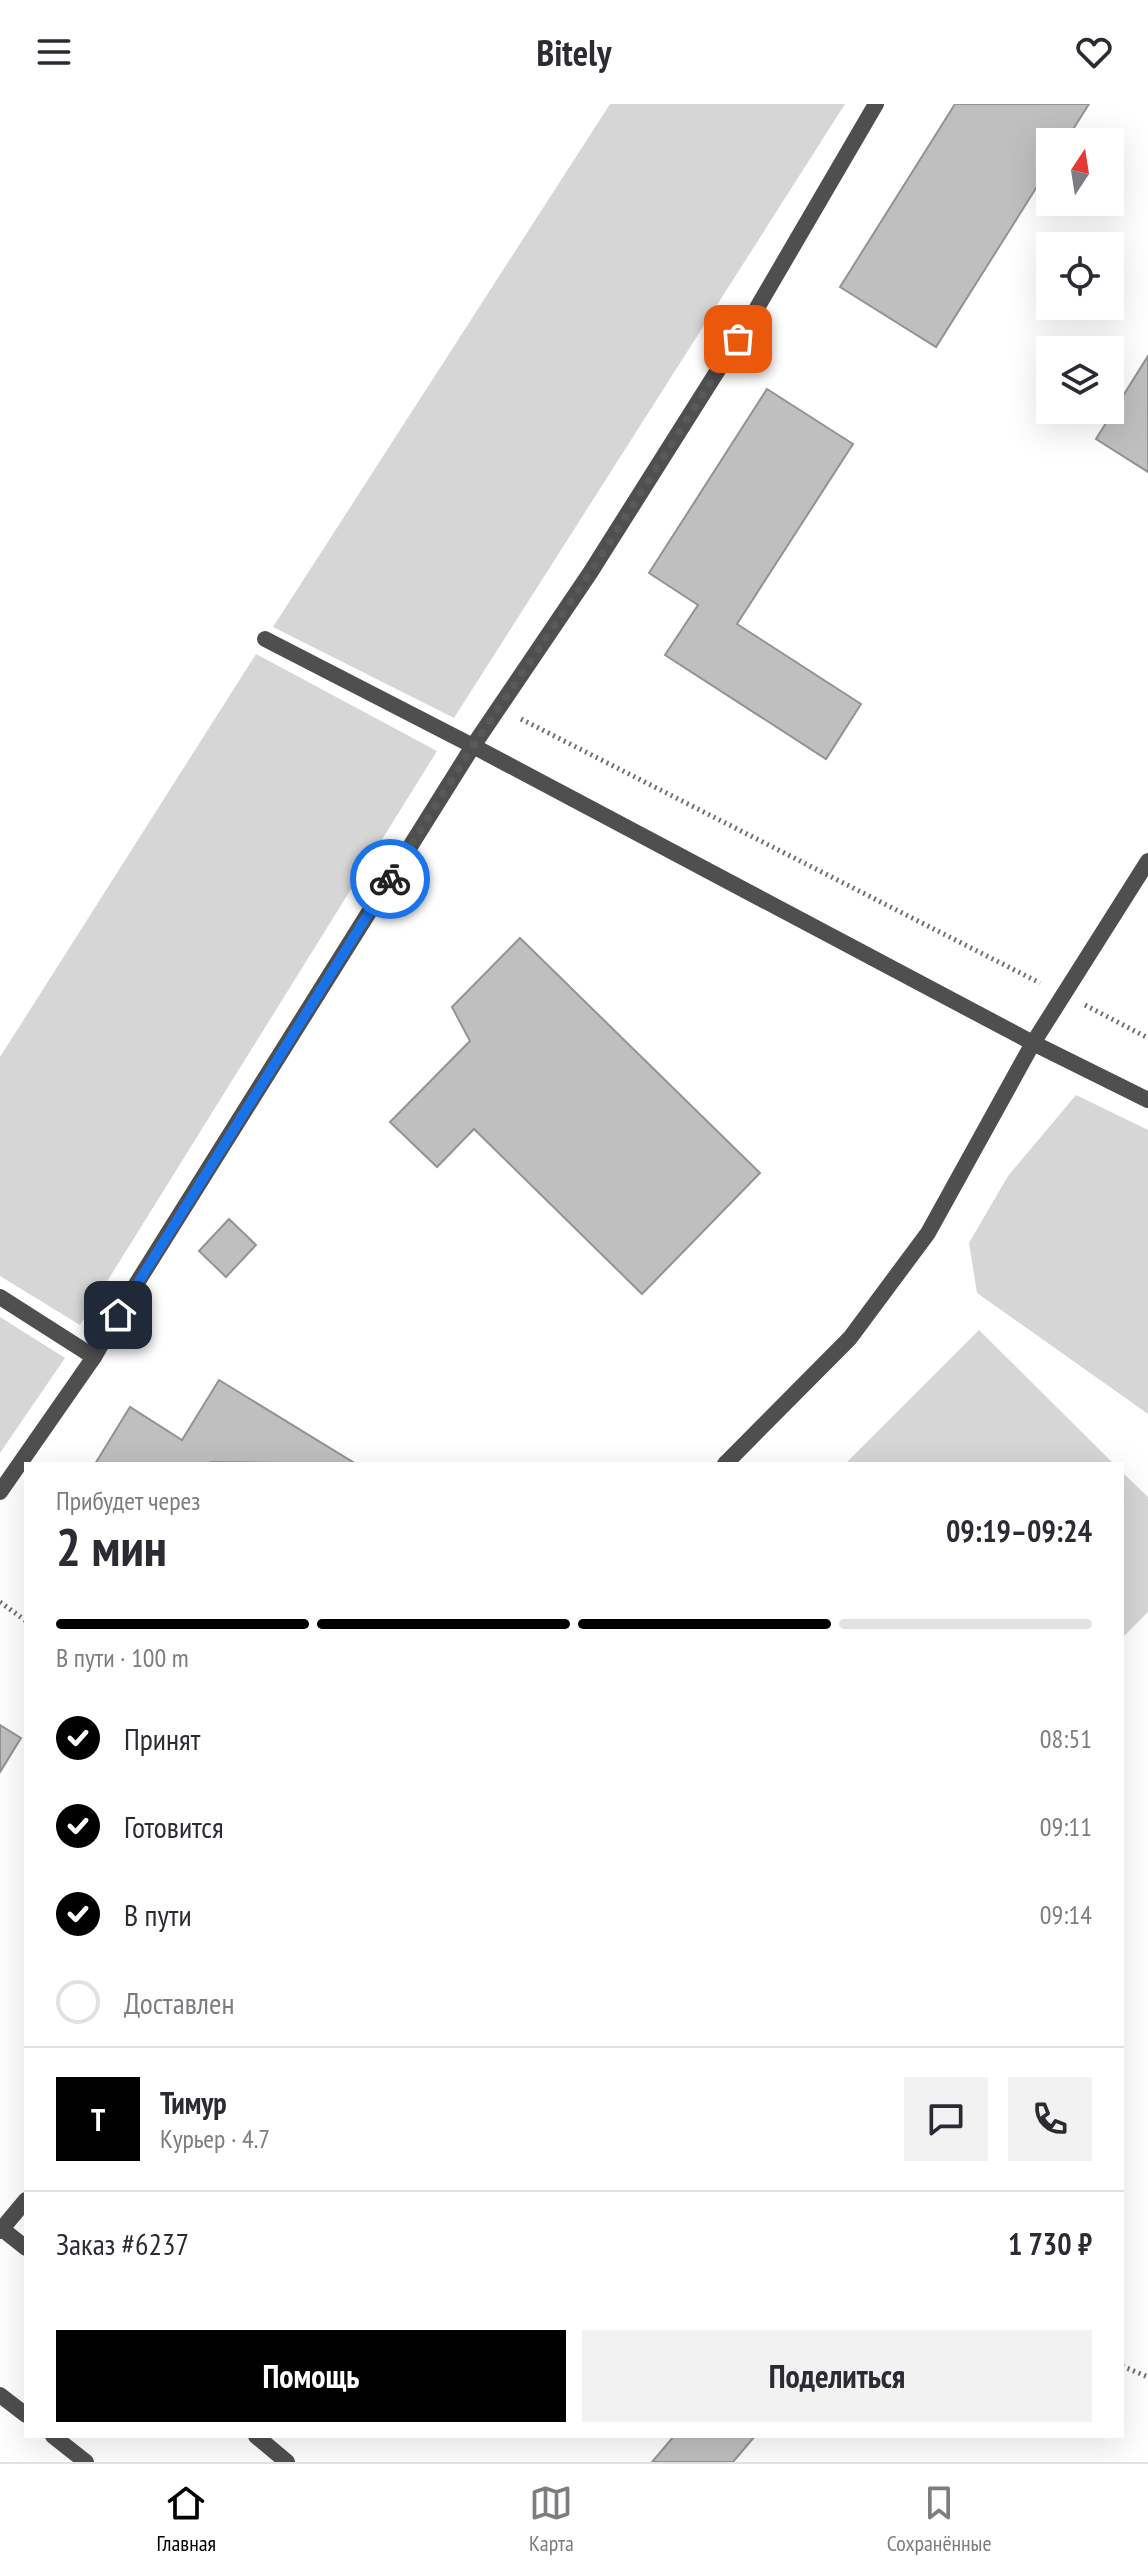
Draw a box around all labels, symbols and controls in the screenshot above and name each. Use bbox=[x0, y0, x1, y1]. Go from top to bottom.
text: Bitely bbox=[537, 29, 611, 76]
icon: menu bbox=[32, 30, 76, 74]
icon: heart bbox=[1072, 30, 1116, 74]
north arrow bbox=[1036, 128, 1124, 216]
map controls bbox=[1036, 128, 1124, 424]
button: locate bbox=[1036, 232, 1124, 320]
pin bbox=[704, 305, 772, 373]
icon: bag bbox=[716, 317, 760, 361]
button: layers bbox=[1036, 336, 1124, 424]
courier bbox=[350, 839, 430, 919]
icon: bike bbox=[368, 857, 412, 901]
pin bbox=[84, 1281, 152, 1349]
icon: home bbox=[96, 1293, 140, 1337]
text: Прибудет через bbox=[56, 1484, 200, 1517]
text: 09:19–09:24 bbox=[946, 1511, 1092, 1550]
text: 2 мин bbox=[56, 1513, 167, 1580]
text: В пути · 100 m bbox=[56, 1641, 189, 1674]
icon: check bbox=[56, 1716, 100, 1760]
text: Принят bbox=[124, 1719, 200, 1758]
text: 08:51 bbox=[1040, 1722, 1092, 1755]
icon: check bbox=[56, 1804, 100, 1848]
text: Готовится bbox=[124, 1807, 224, 1846]
text: 09:11 bbox=[1040, 1810, 1092, 1843]
icon: check bbox=[56, 1892, 100, 1936]
text: В пути bbox=[124, 1895, 192, 1934]
text: 09:14 bbox=[1040, 1898, 1092, 1931]
text: Доставлен bbox=[124, 1983, 234, 2022]
button: chat bbox=[904, 2077, 988, 2161]
button: phone bbox=[1008, 2077, 1092, 2161]
text: Тимур bbox=[160, 2083, 227, 2122]
text: Т bbox=[91, 2100, 105, 2139]
text: Курьер · 4.7 bbox=[160, 2122, 270, 2155]
text: Заказ #6237 bbox=[56, 2224, 189, 2263]
text: 1 730 ₽ bbox=[1008, 2224, 1092, 2263]
button: Помощь bbox=[56, 2330, 566, 2422]
button: Поделиться bbox=[582, 2330, 1092, 2422]
tab: Главная bbox=[157, 2481, 216, 2557]
tab: Карта bbox=[529, 2481, 574, 2557]
tab: Сохранённые bbox=[887, 2481, 992, 2557]

